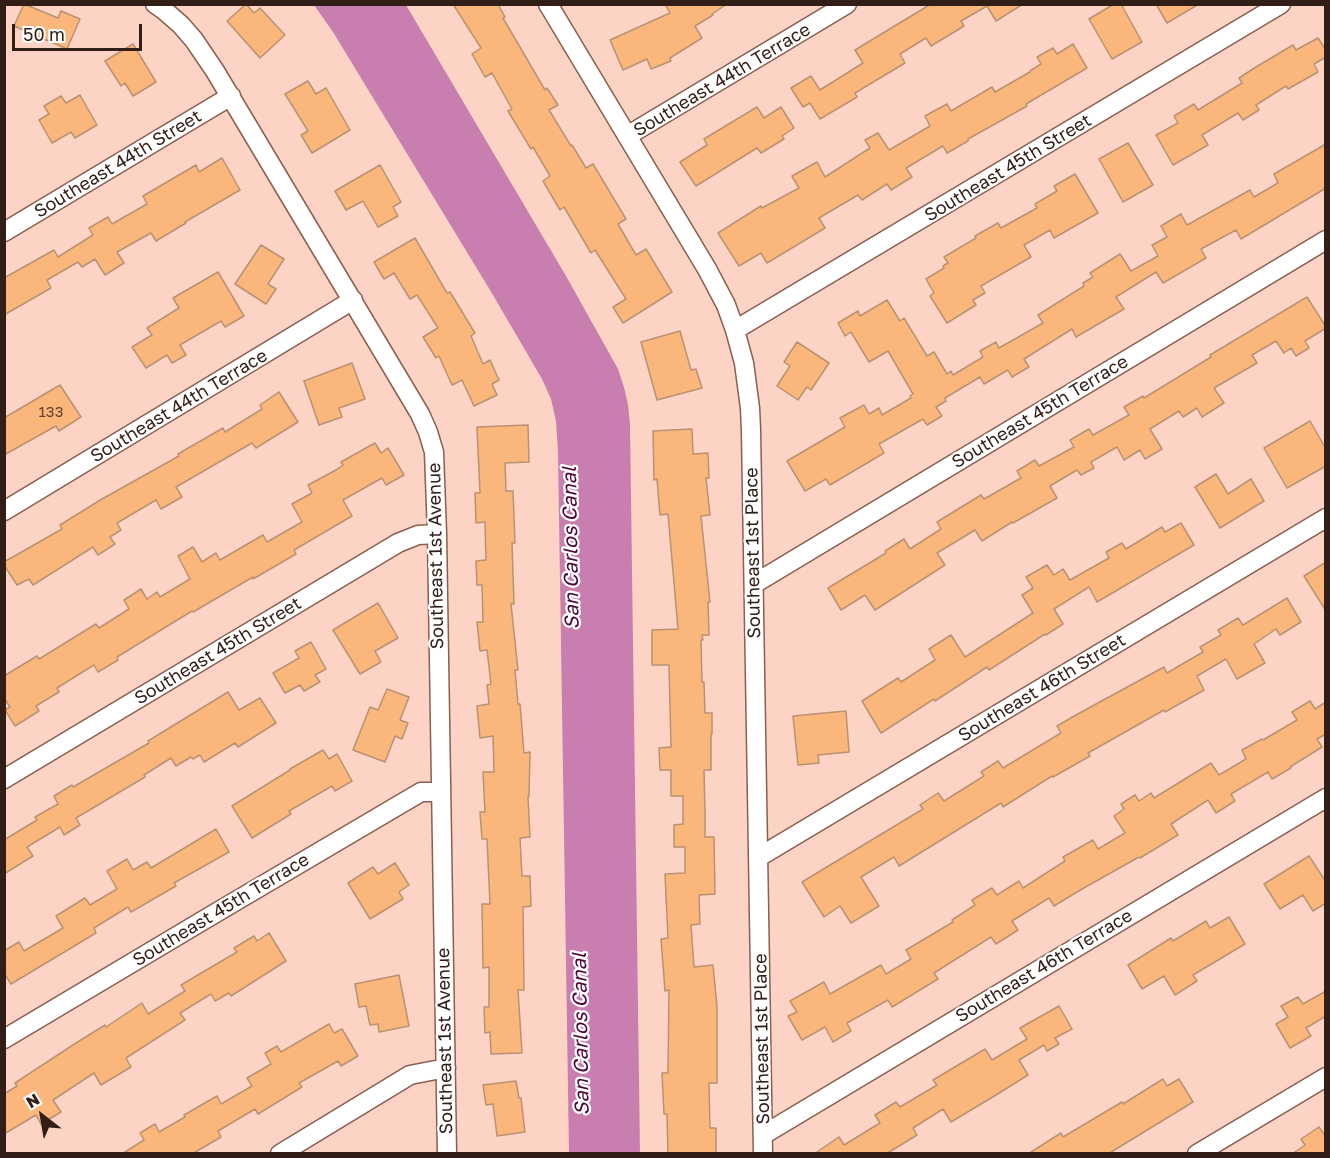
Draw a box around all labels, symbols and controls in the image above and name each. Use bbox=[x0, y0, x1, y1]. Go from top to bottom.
scale bar bbox=[15, 12, 146, 50]
street label: Southeast 44th Terrace bbox=[630, 19, 814, 141]
text: 50 m bbox=[23, 23, 65, 45]
street label: Southeast 44th Street bbox=[30, 105, 206, 223]
street label: Southeast 45th Street bbox=[921, 110, 1095, 226]
street label: Southeast 44th Terrace bbox=[87, 345, 271, 467]
street label: Southeast 45th Terrace bbox=[948, 351, 1132, 473]
house number: 133 bbox=[39, 403, 63, 421]
street label: Southeast 1st Avenue bbox=[424, 462, 448, 650]
water label: San Carlos Canal bbox=[558, 466, 584, 630]
street label: Southeast 1st Place bbox=[741, 467, 765, 639]
street label: Southeast 45th Street bbox=[131, 593, 305, 709]
street label: Southeast 46th Street bbox=[954, 629, 1130, 747]
street label: Southeast 45th Terrace bbox=[129, 849, 313, 971]
street label: Southeast 46th Terrace bbox=[952, 905, 1136, 1027]
street label: Southeast 1st Avenue bbox=[433, 947, 457, 1135]
water label: San Carlos Canal bbox=[568, 952, 594, 1116]
street label: Southeast 1st Place bbox=[750, 953, 774, 1125]
north arrow bbox=[12, 1086, 72, 1146]
text: N bbox=[22, 1089, 43, 1112]

